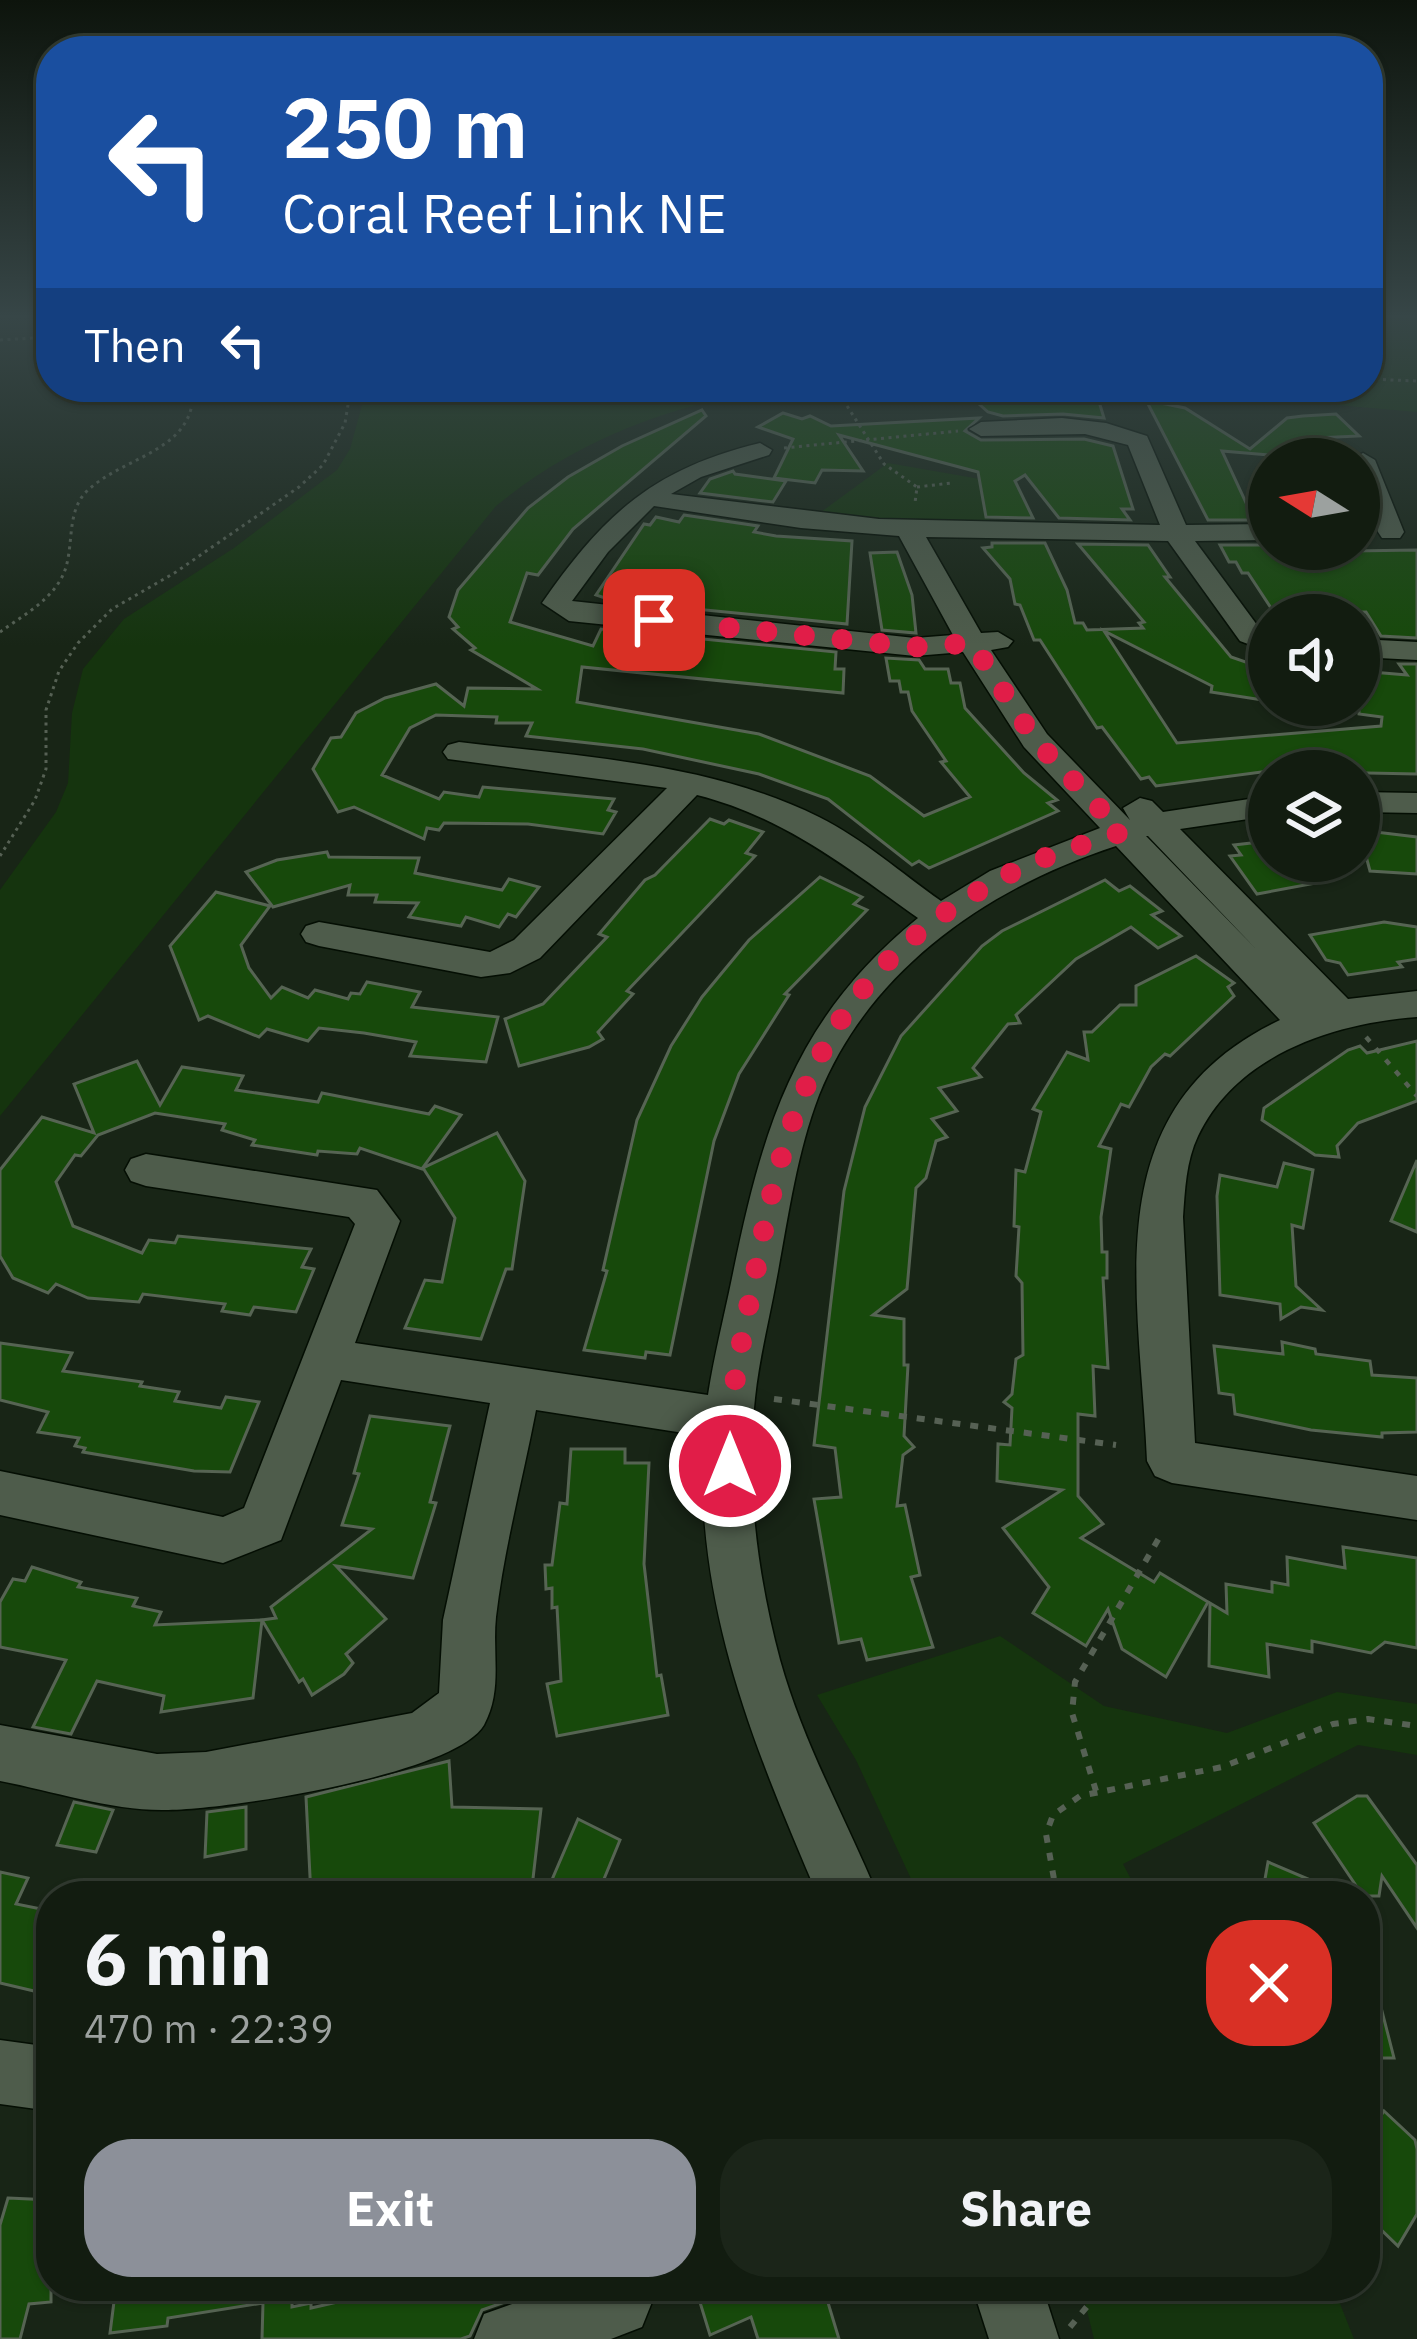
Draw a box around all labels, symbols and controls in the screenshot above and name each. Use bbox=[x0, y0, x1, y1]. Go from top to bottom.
text: 250 m bbox=[282, 72, 528, 181]
icon: left bbox=[84, 84, 240, 240]
text: Coral Reef Link NE bbox=[282, 178, 727, 248]
icon: left bbox=[210, 312, 276, 378]
text: Then bbox=[84, 316, 186, 374]
north arrow bbox=[1248, 438, 1380, 570]
map controls bbox=[1248, 438, 1380, 882]
pin bbox=[603, 569, 705, 671]
icon: arrive bbox=[621, 587, 687, 653]
button: sound bbox=[1248, 594, 1380, 726]
button: layers bbox=[1248, 750, 1380, 882]
position arrow bbox=[667, 1403, 793, 1529]
text: 6 min bbox=[84, 1911, 272, 2005]
button: close bbox=[1206, 1920, 1332, 2046]
text: 470 m · 22:39 bbox=[84, 2003, 334, 2054]
button: Exit bbox=[84, 2139, 696, 2277]
button: Share bbox=[720, 2139, 1332, 2277]

